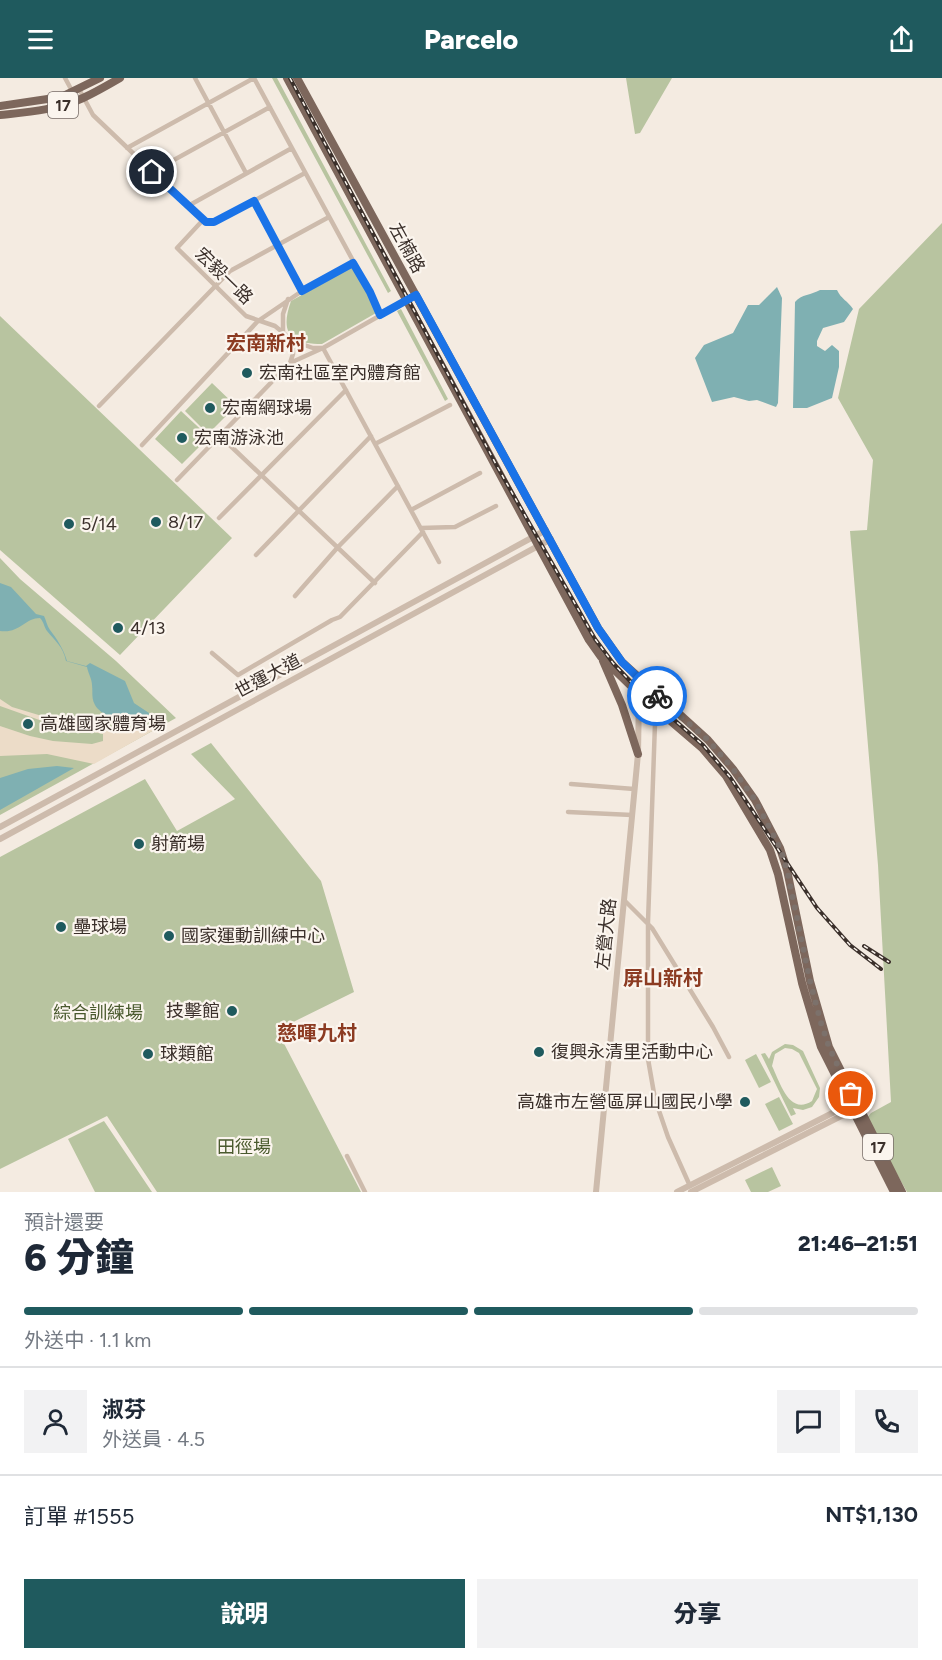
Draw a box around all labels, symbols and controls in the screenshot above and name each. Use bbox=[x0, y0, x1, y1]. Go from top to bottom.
icon: menu bbox=[24, 23, 57, 56]
text: Parcelo bbox=[424, 23, 518, 56]
icon: share bbox=[885, 23, 918, 56]
road number: 17 bbox=[48, 92, 78, 118]
pin bbox=[126, 146, 177, 197]
icon: home bbox=[135, 155, 168, 188]
street label: 左楠路 bbox=[384, 219, 430, 277]
street label: 宏毅一路 bbox=[190, 243, 258, 309]
district label: 宏南新村 bbox=[226, 331, 306, 355]
place label: 宏南社區室內體育館 bbox=[259, 362, 421, 384]
marker: 宏南社區室內體育館 bbox=[240, 366, 254, 380]
place label: 宏南網球場 bbox=[222, 397, 312, 419]
marker: 宏南網球場 bbox=[203, 401, 217, 415]
place label: 宏南游泳池 bbox=[194, 427, 284, 449]
marker: 宏南游泳池 bbox=[175, 431, 189, 445]
place label: 8/17 bbox=[168, 511, 203, 533]
place label: 5/14 bbox=[81, 513, 117, 535]
marker: 8/17 bbox=[149, 515, 163, 529]
marker: 5/14 bbox=[62, 517, 76, 531]
place label: 4/13 bbox=[130, 617, 165, 639]
marker: 4/13 bbox=[111, 621, 125, 635]
street label: 世運大道 bbox=[231, 649, 305, 703]
courier bbox=[627, 666, 687, 726]
icon: bike bbox=[641, 680, 674, 713]
place label: 高雄國家體育場 bbox=[40, 713, 166, 735]
marker: 高雄國家體育場 bbox=[21, 717, 35, 731]
place label: 射箭場 bbox=[151, 833, 205, 855]
marker: 射箭場 bbox=[132, 837, 146, 851]
street label: 左營大路 bbox=[591, 897, 621, 971]
place label: 壘球場 bbox=[73, 916, 127, 938]
marker: 壘球場 bbox=[54, 920, 68, 934]
place label: 國家運動訓練中心 bbox=[181, 925, 325, 947]
marker: 國家運動訓練中心 bbox=[162, 929, 176, 943]
district label: 屏山新村 bbox=[623, 966, 703, 990]
place label: 技擊館 bbox=[166, 1000, 220, 1022]
park label: 綜合訓練場 bbox=[53, 1002, 143, 1024]
marker: 技擊館 bbox=[225, 1004, 239, 1018]
district label: 慈暉九村 bbox=[277, 1021, 357, 1045]
place label: 復興永清里活動中心 bbox=[551, 1041, 713, 1063]
place label: 球類館 bbox=[160, 1043, 214, 1065]
marker: 復興永清里活動中心 bbox=[532, 1045, 546, 1059]
marker: 球類館 bbox=[141, 1047, 155, 1061]
pin bbox=[825, 1068, 876, 1119]
icon: bag bbox=[834, 1077, 867, 1110]
place label: 高雄市左營區屏山國民小學 bbox=[517, 1091, 733, 1113]
marker: 高雄市左營區屏山國民小學 bbox=[738, 1095, 752, 1109]
road number: 17 bbox=[863, 1134, 893, 1160]
park label: 田徑場 bbox=[217, 1136, 271, 1158]
text: 預計還要 bbox=[24, 1210, 104, 1234]
text: 21:46–21:51 bbox=[798, 1230, 918, 1257]
text: 6 分鐘 bbox=[24, 1234, 134, 1281]
text: 外送中 · 1.1 km bbox=[24, 1328, 151, 1352]
button: person bbox=[24, 1390, 87, 1453]
button: chat bbox=[777, 1390, 840, 1453]
button: phone bbox=[855, 1390, 918, 1453]
text: 淑芬 bbox=[102, 1396, 146, 1423]
text: 外送員 · 4.5 bbox=[102, 1427, 205, 1451]
text: NT$1,130 bbox=[825, 1501, 918, 1528]
text: 訂單 #1555 bbox=[24, 1503, 134, 1530]
button: 說明 bbox=[24, 1579, 465, 1648]
button: 分享 bbox=[477, 1579, 918, 1648]

